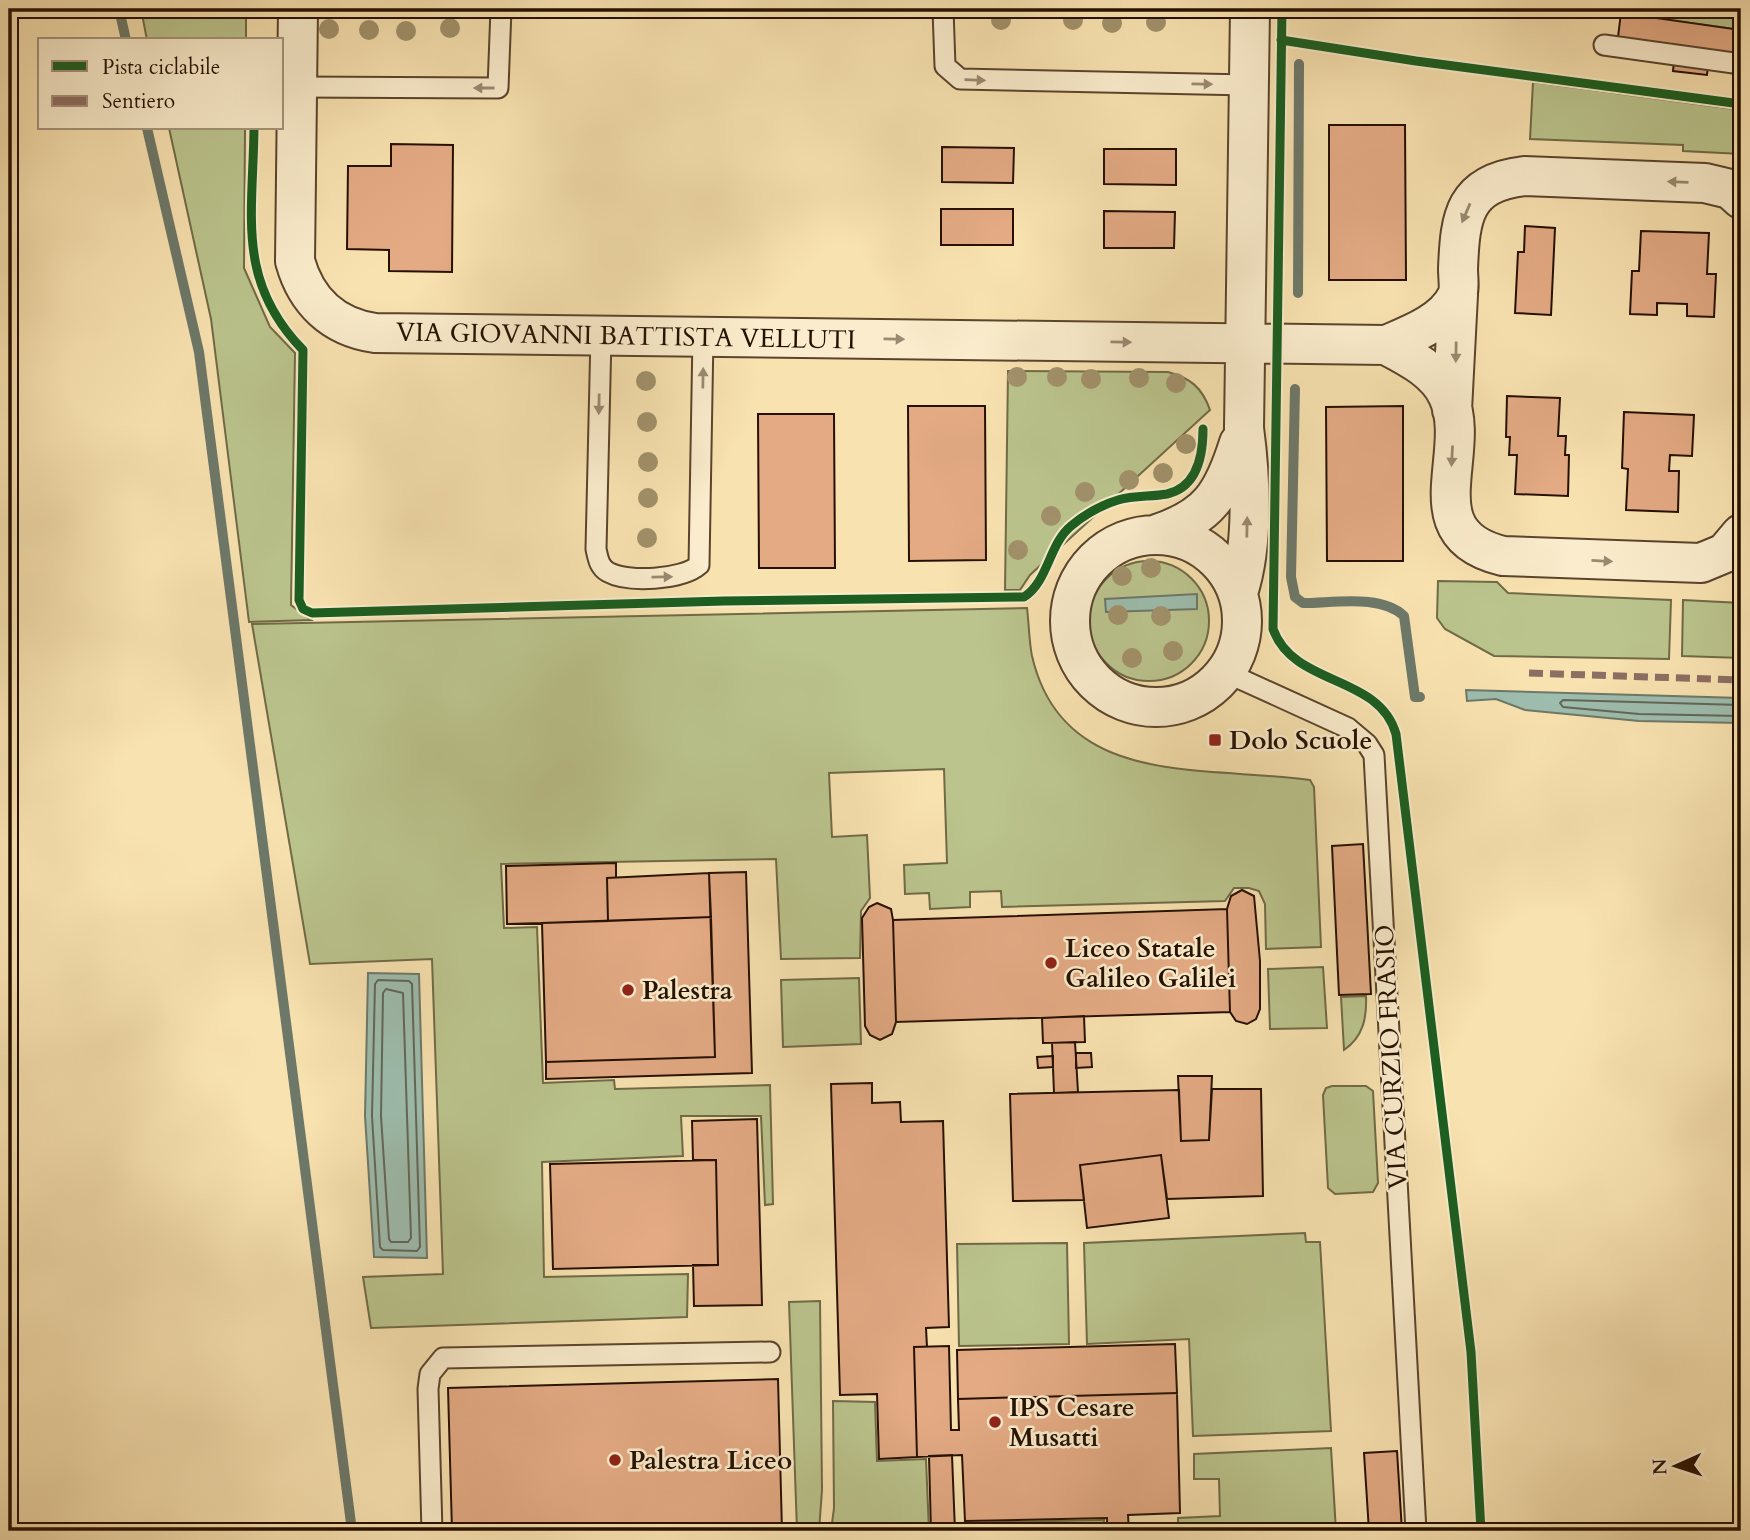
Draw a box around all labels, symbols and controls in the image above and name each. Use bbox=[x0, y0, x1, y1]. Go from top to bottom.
legend bbox=[38, 38, 284, 130]
text: Pista ciclabile bbox=[102, 53, 220, 82]
one-way arrow bbox=[964, 74, 986, 85]
one-way arrow bbox=[1192, 78, 1214, 89]
one-way arrow bbox=[473, 82, 495, 94]
text: Sentiero bbox=[102, 87, 175, 116]
one-way arrow bbox=[1666, 177, 1688, 188]
one-way arrow bbox=[1460, 202, 1471, 223]
street label: VIA GIOVANNI BATTISTA VELLUTI bbox=[396, 314, 856, 358]
one-way arrow bbox=[883, 333, 905, 345]
one-way arrow bbox=[1110, 336, 1132, 348]
one-way arrow bbox=[1451, 341, 1462, 363]
one-way arrow bbox=[697, 367, 709, 389]
one-way arrow bbox=[594, 393, 605, 415]
one-way arrow bbox=[1446, 445, 1457, 467]
one-way arrow bbox=[1241, 515, 1253, 537]
one-way arrow bbox=[1591, 555, 1613, 566]
one-way arrow bbox=[651, 571, 673, 583]
place label: Dolo Scuole bbox=[1229, 723, 1372, 758]
marker: Dolo Scuole bbox=[1207, 732, 1223, 748]
street label: VIA CURZIO FRASIO bbox=[1367, 924, 1415, 1190]
place label: Liceo Statale Galileo Galilei bbox=[1065, 931, 1236, 996]
marker: Liceo Statale Galileo Galilei bbox=[1043, 955, 1059, 971]
place label: Palestra bbox=[642, 973, 733, 1008]
marker: Palestra bbox=[620, 982, 636, 998]
place label: IPS Cesare Musatti bbox=[1009, 1390, 1135, 1455]
marker: IPS Cesare Musatti bbox=[987, 1414, 1003, 1430]
north arrow bbox=[1642, 1432, 1712, 1502]
place label: Palestra Liceo bbox=[629, 1443, 792, 1478]
marker: Palestra Liceo bbox=[607, 1452, 623, 1468]
text: N bbox=[1647, 1457, 1673, 1476]

